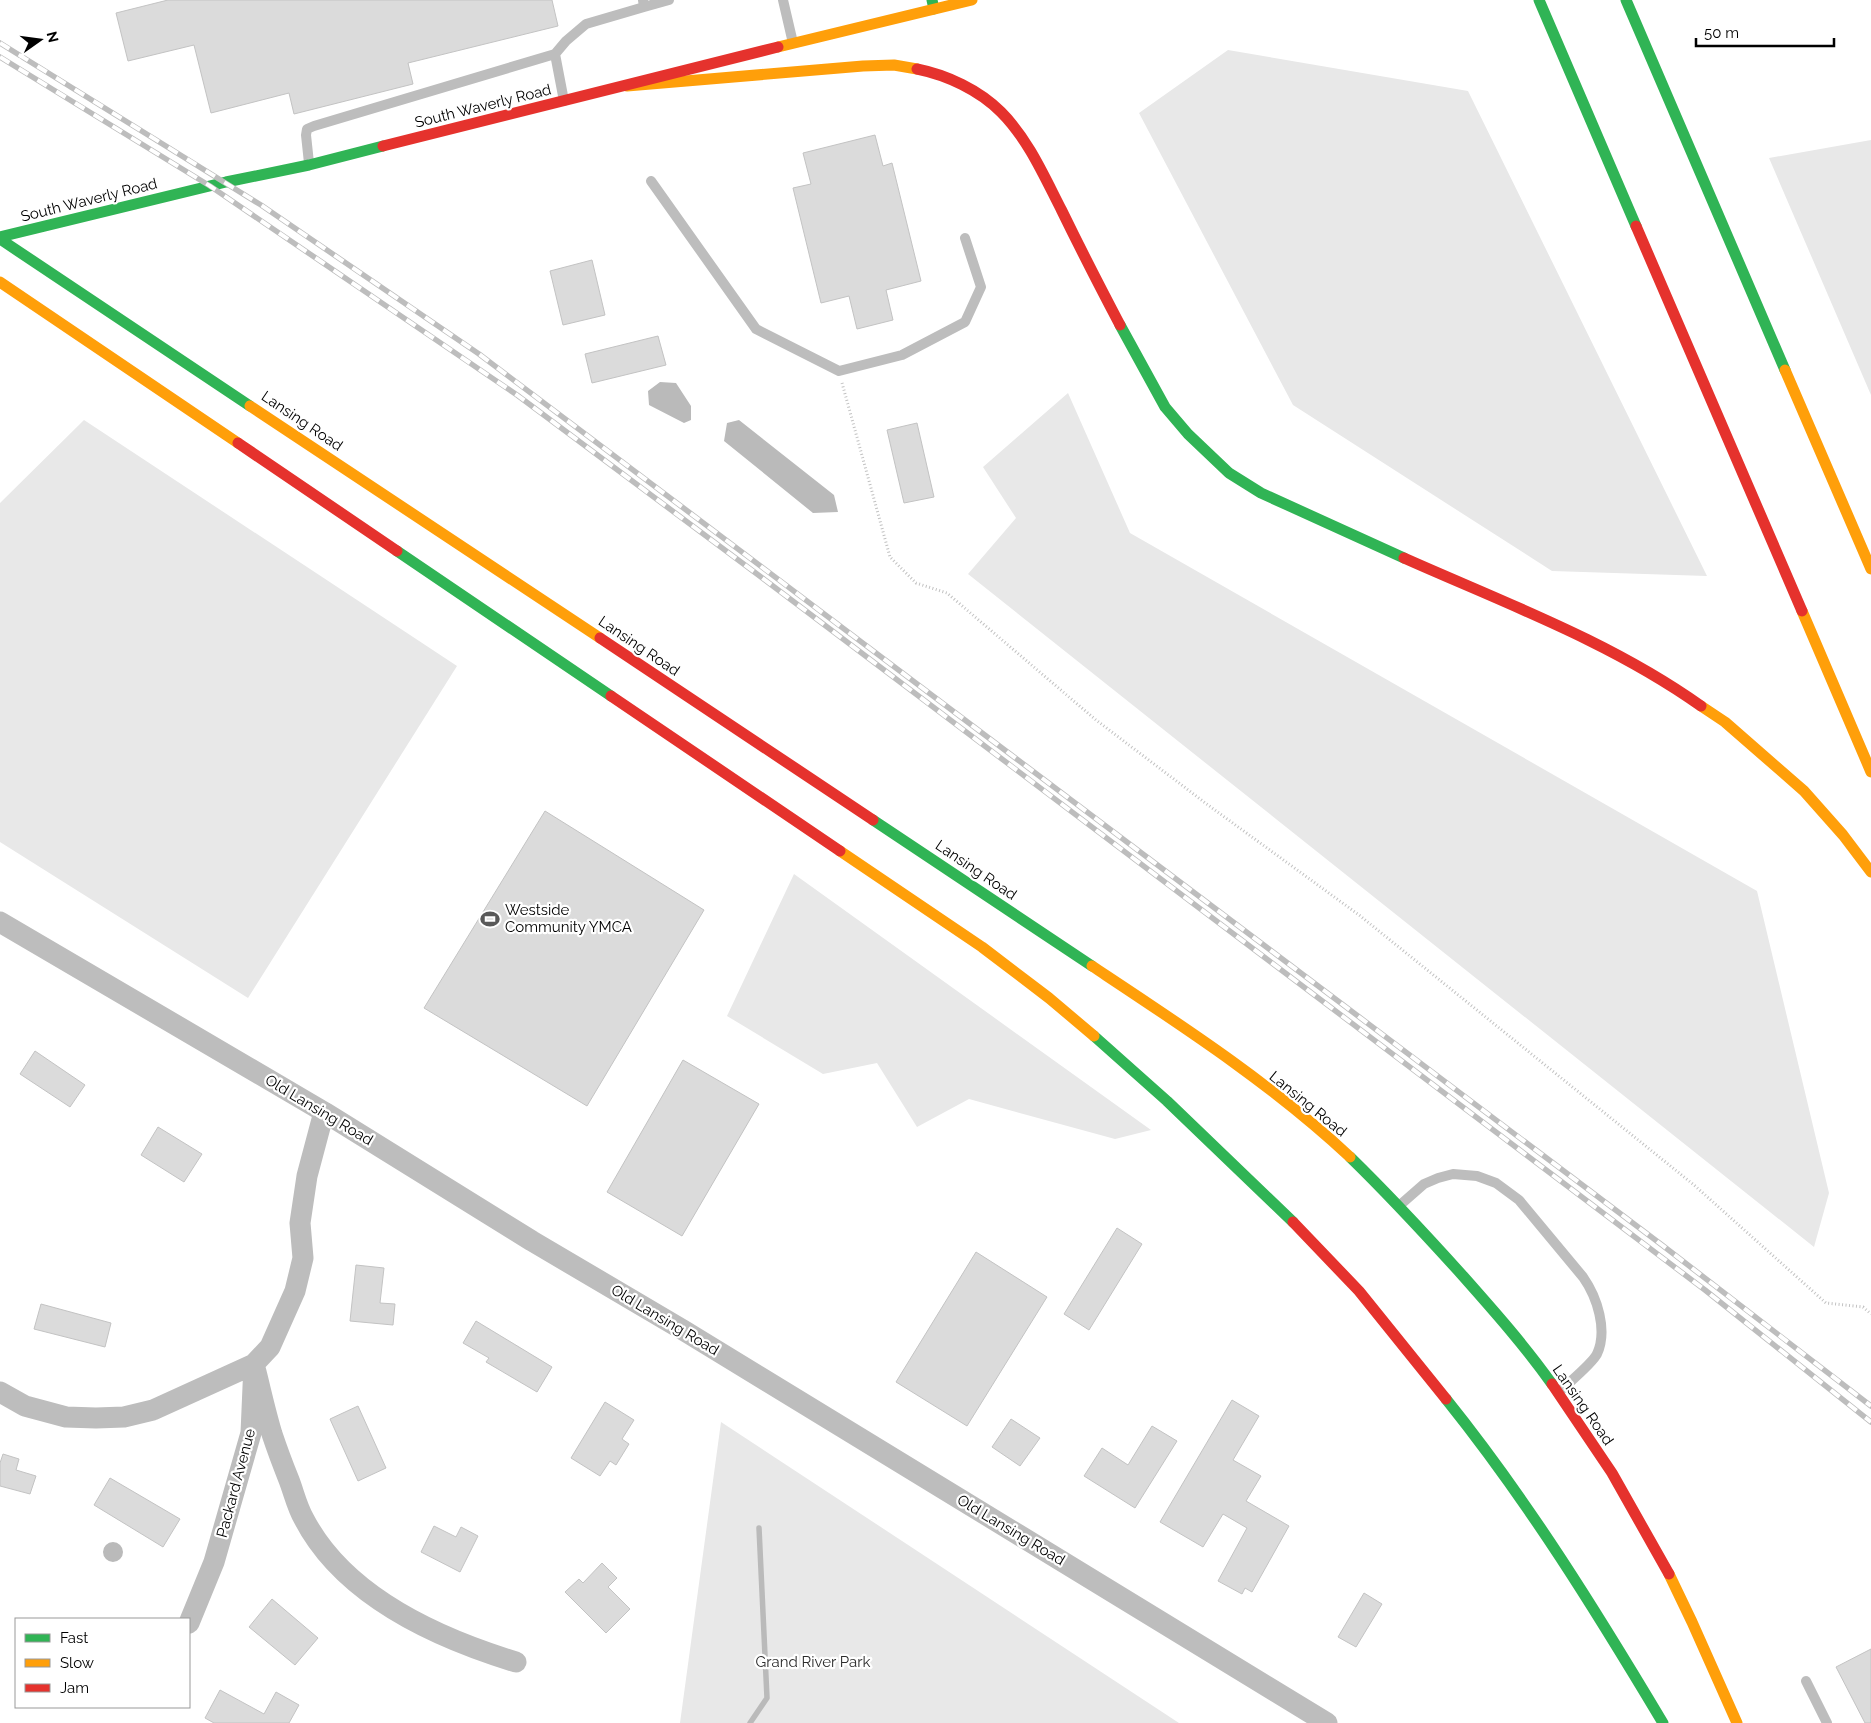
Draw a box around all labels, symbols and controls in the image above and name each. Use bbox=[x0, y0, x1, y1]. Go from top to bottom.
north arrow bbox=[15, 15, 65, 65]
scale bar bbox=[1696, 15, 1834, 47]
text: 50 m bbox=[1704, 24, 1739, 42]
text: N bbox=[44, 30, 62, 44]
street label: South Waverly Road bbox=[413, 80, 553, 132]
street label: South Waverly Road bbox=[19, 174, 159, 226]
street label: Lansing Road bbox=[258, 387, 346, 455]
street label: Lansing Road bbox=[595, 612, 683, 680]
street label: Lansing Road bbox=[932, 836, 1020, 904]
place label: Westside Community YMCA bbox=[505, 901, 632, 936]
sports icon: Westside Community YMCA bbox=[479, 908, 501, 930]
street label: Lansing Road bbox=[1266, 1067, 1350, 1141]
street label: Old Lansing Road bbox=[262, 1071, 376, 1149]
street label: Old Lansing Road bbox=[608, 1281, 722, 1359]
street label: Lansing Road bbox=[1549, 1361, 1617, 1449]
street label: Packard Avenue bbox=[213, 1426, 259, 1539]
street label: Old Lansing Road bbox=[954, 1491, 1068, 1569]
legend bbox=[15, 1618, 190, 1708]
text: Fast bbox=[60, 1629, 88, 1647]
park label: Grand River Park bbox=[756, 1653, 871, 1671]
text: Slow bbox=[60, 1654, 94, 1672]
text: Jam bbox=[60, 1679, 89, 1697]

